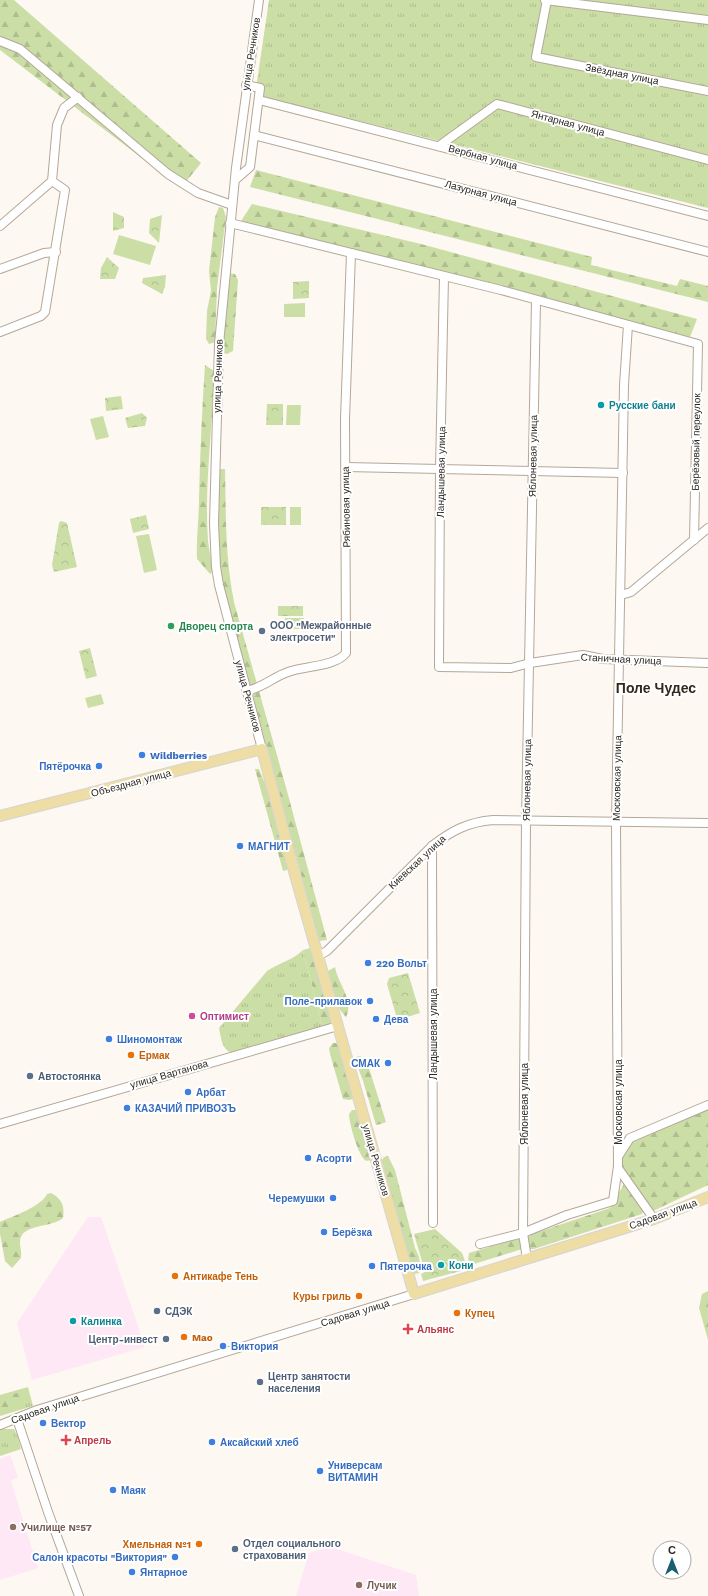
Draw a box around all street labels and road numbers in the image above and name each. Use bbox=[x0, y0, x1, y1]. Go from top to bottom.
street label: улица Речников bbox=[240, 17, 262, 91]
street label: Звёздная улица bbox=[584, 61, 660, 87]
street label: Янтарная улица bbox=[530, 108, 606, 138]
street label: Вербная улица bbox=[447, 143, 519, 172]
street label: Лазурная улица bbox=[444, 178, 519, 208]
street label: улица Речников bbox=[211, 339, 225, 413]
street label: Берёзовый переулок bbox=[690, 393, 702, 491]
street label: Яблоневая улица bbox=[527, 414, 539, 497]
street label: Ландышевая улица bbox=[435, 426, 447, 518]
street label: Рябиновая улица bbox=[340, 466, 352, 548]
street label: Станичная улица bbox=[580, 651, 662, 667]
street label: улица Речников bbox=[233, 659, 263, 733]
street label: Московская улица bbox=[611, 735, 623, 821]
street label: Яблоневая улица bbox=[521, 738, 533, 821]
street label: Объездная улица bbox=[90, 767, 173, 799]
street label: Киевская улица bbox=[386, 833, 448, 891]
street label: Ландышевая улица bbox=[428, 988, 439, 1080]
street label: улица Вартанова bbox=[129, 1058, 210, 1090]
street label: Московская улица bbox=[613, 1059, 624, 1145]
street label: Яблоневая улица bbox=[519, 1062, 530, 1145]
street label: улица Речников bbox=[361, 1123, 391, 1197]
street label: Садовая улица bbox=[628, 1196, 699, 1231]
street label: Садовая улица bbox=[319, 1297, 391, 1329]
street label: Садовая улица bbox=[9, 1392, 81, 1426]

